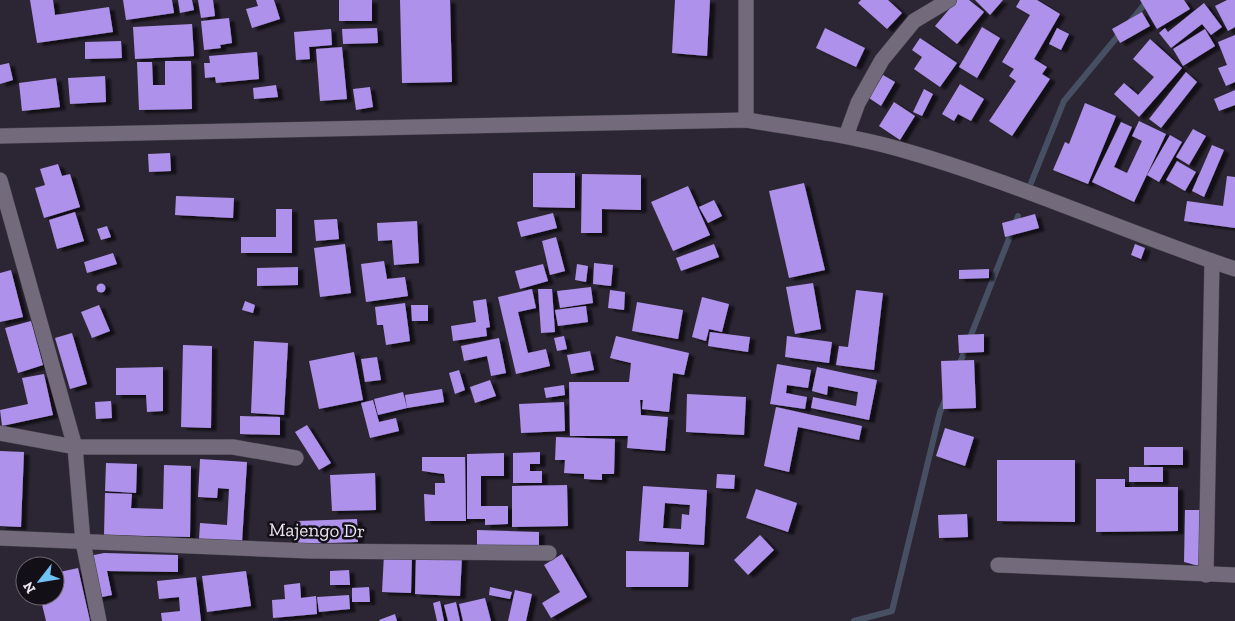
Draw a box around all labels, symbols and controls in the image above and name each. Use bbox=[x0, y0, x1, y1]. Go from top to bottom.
street label: Majengo Dr bbox=[269, 518, 365, 542]
north arrow bbox=[15, 556, 65, 606]
text: N bbox=[19, 578, 39, 596]

